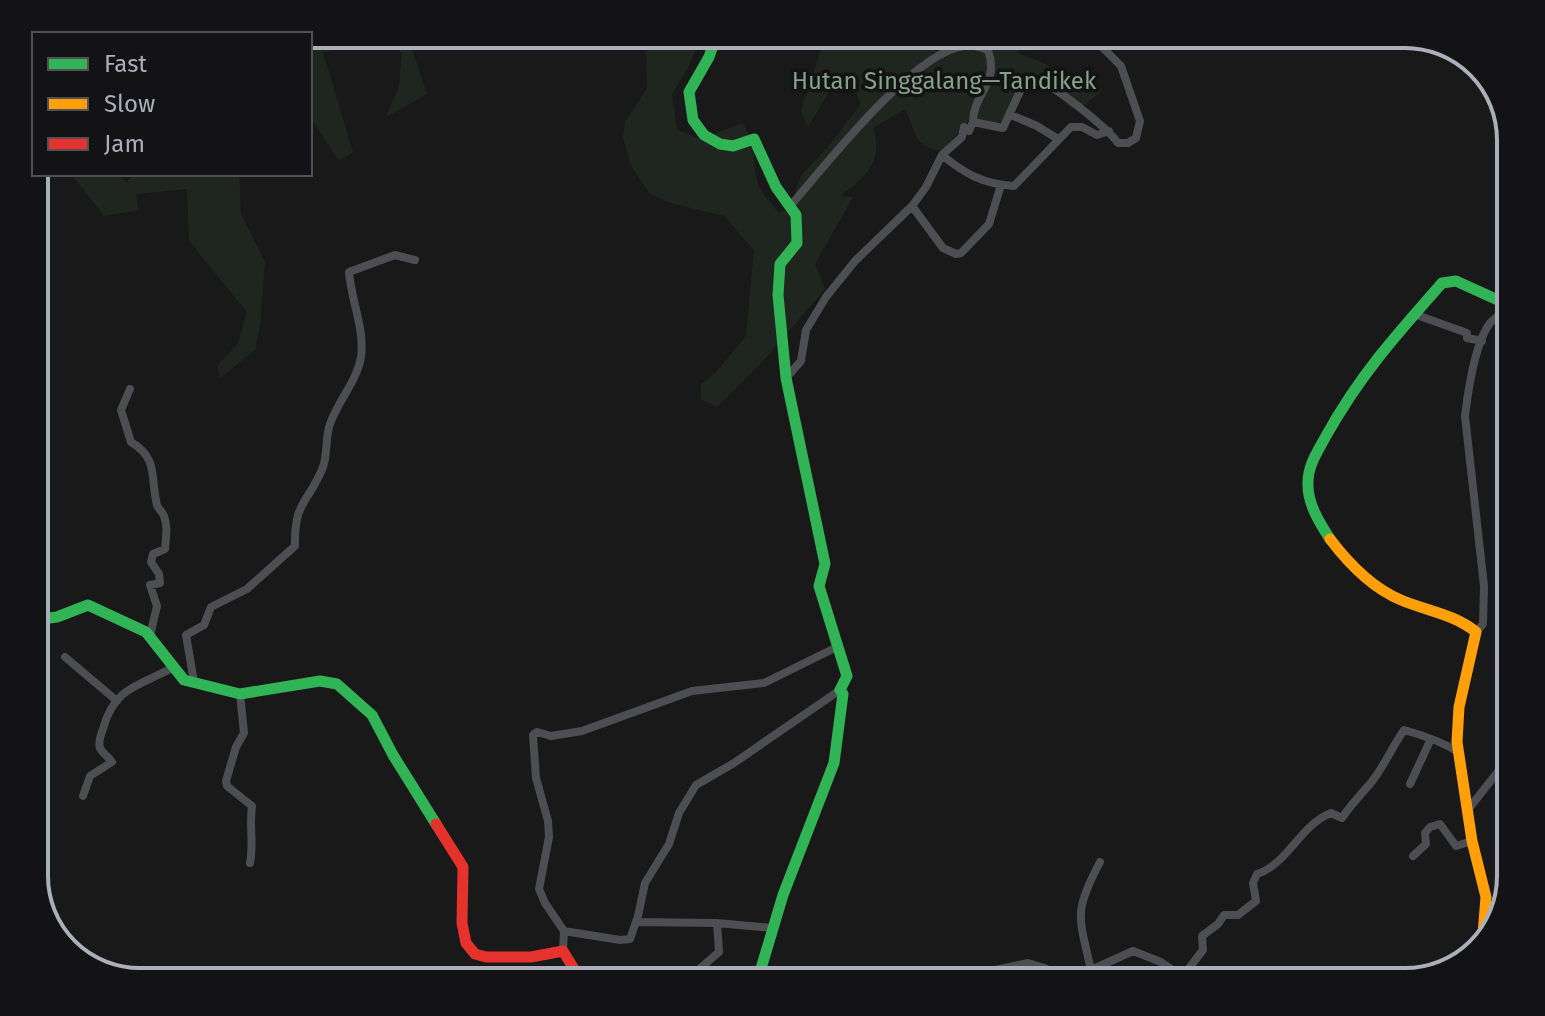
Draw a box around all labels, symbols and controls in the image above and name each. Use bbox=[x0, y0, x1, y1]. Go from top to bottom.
legend bbox=[32, 32, 312, 176]
text: Fast bbox=[104, 50, 147, 78]
park label: Hutan Singgalang—Tandikek bbox=[792, 67, 1097, 95]
text: Slow bbox=[104, 90, 155, 118]
text: Jam bbox=[104, 130, 145, 158]

